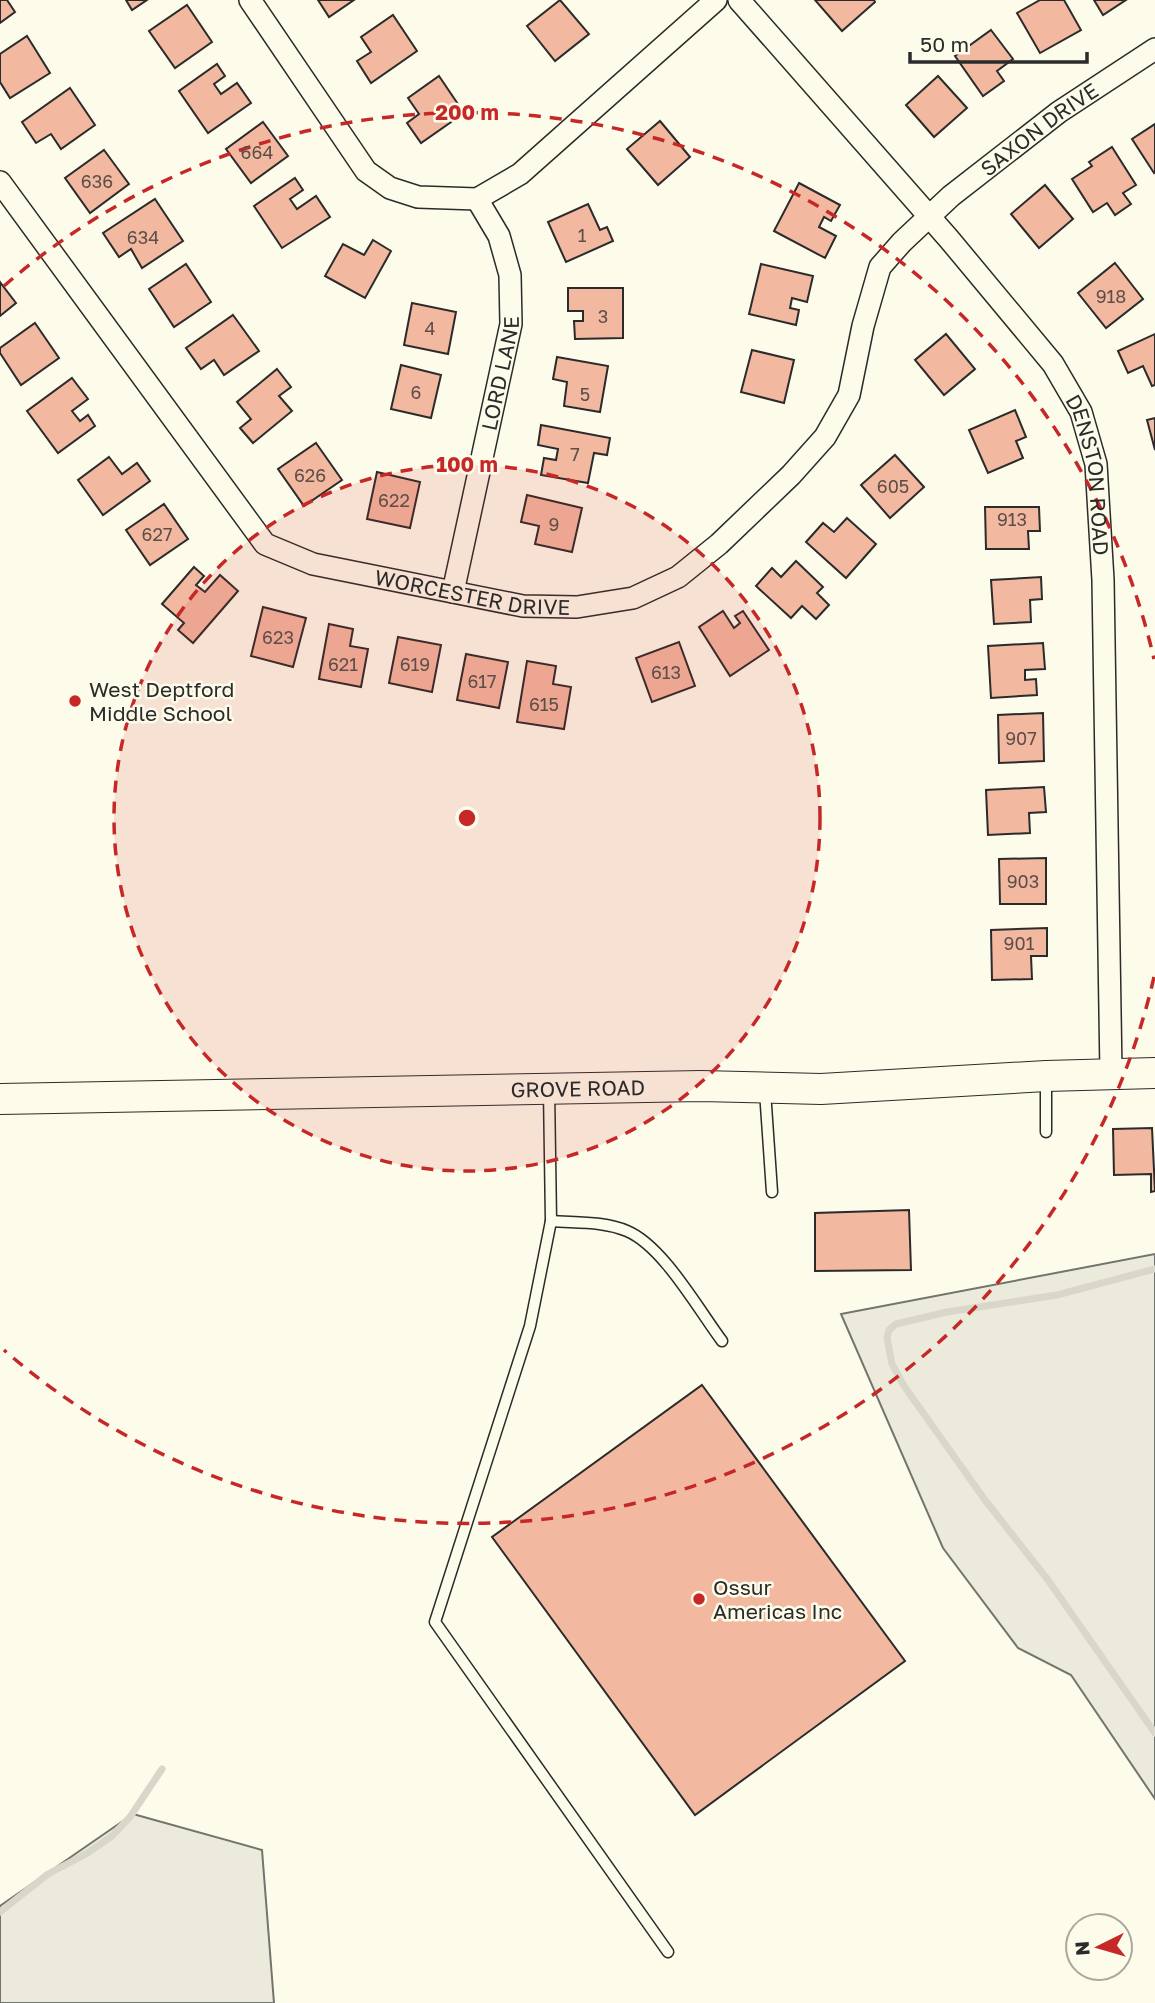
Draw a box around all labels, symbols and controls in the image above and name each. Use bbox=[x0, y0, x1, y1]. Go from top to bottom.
scale bar bbox=[910, 21, 1087, 65]
text: 50 m bbox=[920, 31, 969, 57]
street label: SAXON DRIVE bbox=[975, 77, 1103, 181]
text: 200 m bbox=[435, 99, 499, 125]
house number: 664 bbox=[241, 141, 273, 163]
house number: 636 bbox=[81, 170, 113, 192]
house number: 1 bbox=[578, 224, 587, 246]
house number: 634 bbox=[127, 226, 159, 248]
house number: 918 bbox=[1096, 285, 1126, 307]
house number: 3 bbox=[598, 305, 608, 327]
street label: LORD LANE bbox=[475, 316, 524, 433]
house number: 4 bbox=[425, 317, 436, 339]
house number: 6 bbox=[411, 381, 421, 403]
house number: 5 bbox=[580, 383, 590, 405]
street label: DENSTON ROAD bbox=[1060, 389, 1114, 556]
house number: 7 bbox=[570, 443, 580, 465]
text: 100 m bbox=[436, 451, 498, 477]
house number: 626 bbox=[294, 464, 326, 486]
house number: 605 bbox=[877, 475, 909, 497]
house number: 622 bbox=[378, 489, 410, 511]
house number: 913 bbox=[997, 508, 1027, 530]
house number: 9 bbox=[549, 513, 559, 535]
house number: 627 bbox=[142, 523, 172, 545]
street label: WORCESTER DRIVE bbox=[373, 564, 570, 620]
house number: 623 bbox=[262, 626, 294, 648]
house number: 621 bbox=[328, 653, 358, 675]
house number: 619 bbox=[400, 653, 430, 675]
house number: 613 bbox=[651, 661, 681, 683]
house number: 617 bbox=[467, 670, 497, 692]
place label: West Deptford Middle School bbox=[89, 676, 234, 726]
marker: West Deptford Middle School bbox=[67, 693, 83, 709]
house number: 615 bbox=[529, 693, 559, 715]
house number: 907 bbox=[1005, 727, 1037, 749]
centre of rings bbox=[455, 806, 479, 830]
house number: 903 bbox=[1007, 870, 1039, 892]
house number: 901 bbox=[1004, 932, 1035, 954]
street label: GROVE ROAD bbox=[510, 1074, 645, 1103]
place label: Ossur Americas Inc bbox=[713, 1574, 842, 1624]
marker: Ossur Americas Inc bbox=[691, 1591, 707, 1607]
north arrow bbox=[1064, 1912, 1134, 1982]
text: N bbox=[1069, 1940, 1094, 1957]

